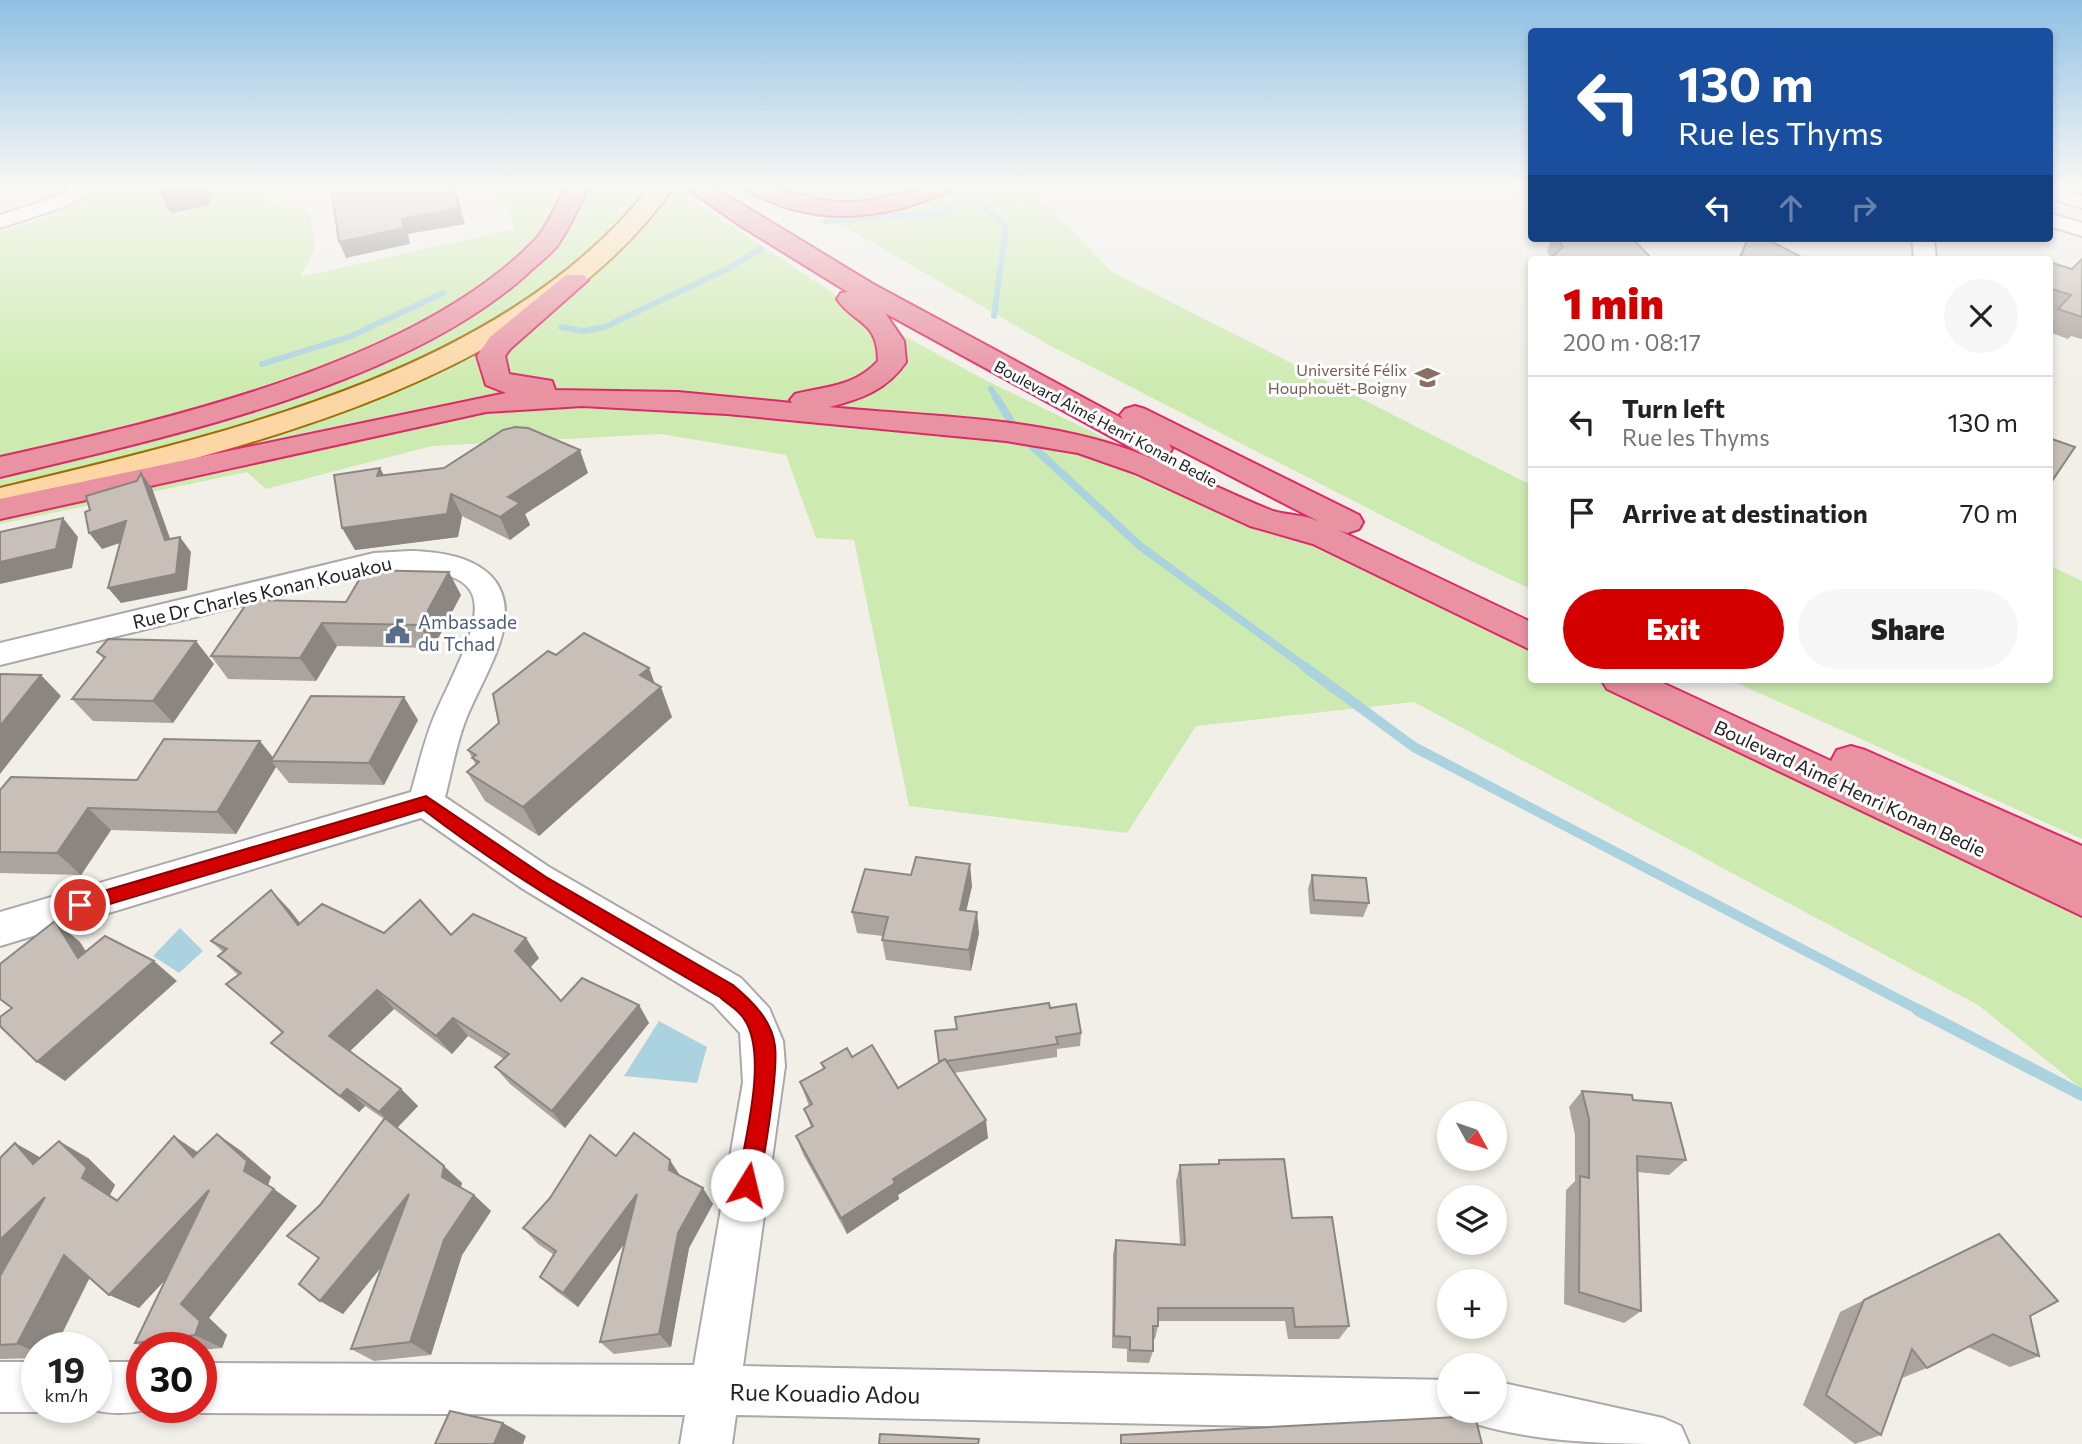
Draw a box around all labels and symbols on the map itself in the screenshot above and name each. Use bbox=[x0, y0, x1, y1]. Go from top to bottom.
street label: Boulevard Aimé Henri Konan Bedie bbox=[991, 356, 1221, 490]
place label: Université Félix Houphouët-Boigny bbox=[1268, 360, 1407, 397]
school or university icon: Université Félix Houphouët-Boigny bbox=[1413, 364, 1441, 392]
street label: Rue Dr Charles Konan Kouakou bbox=[130, 551, 394, 633]
place label: Ambassade du Tchad bbox=[418, 610, 517, 655]
public building icon: Ambassade du Tchad bbox=[384, 618, 412, 646]
street label: Boulevard Aimé Henri Konan Bedie bbox=[1711, 715, 1989, 861]
pin bbox=[50, 875, 110, 935]
north arrow bbox=[1437, 1101, 1507, 1171]
position arrow bbox=[710, 1148, 784, 1222]
speed limit sign: 30 bbox=[126, 1332, 217, 1423]
street label: Rue Kouadio Adou bbox=[730, 1377, 920, 1409]

